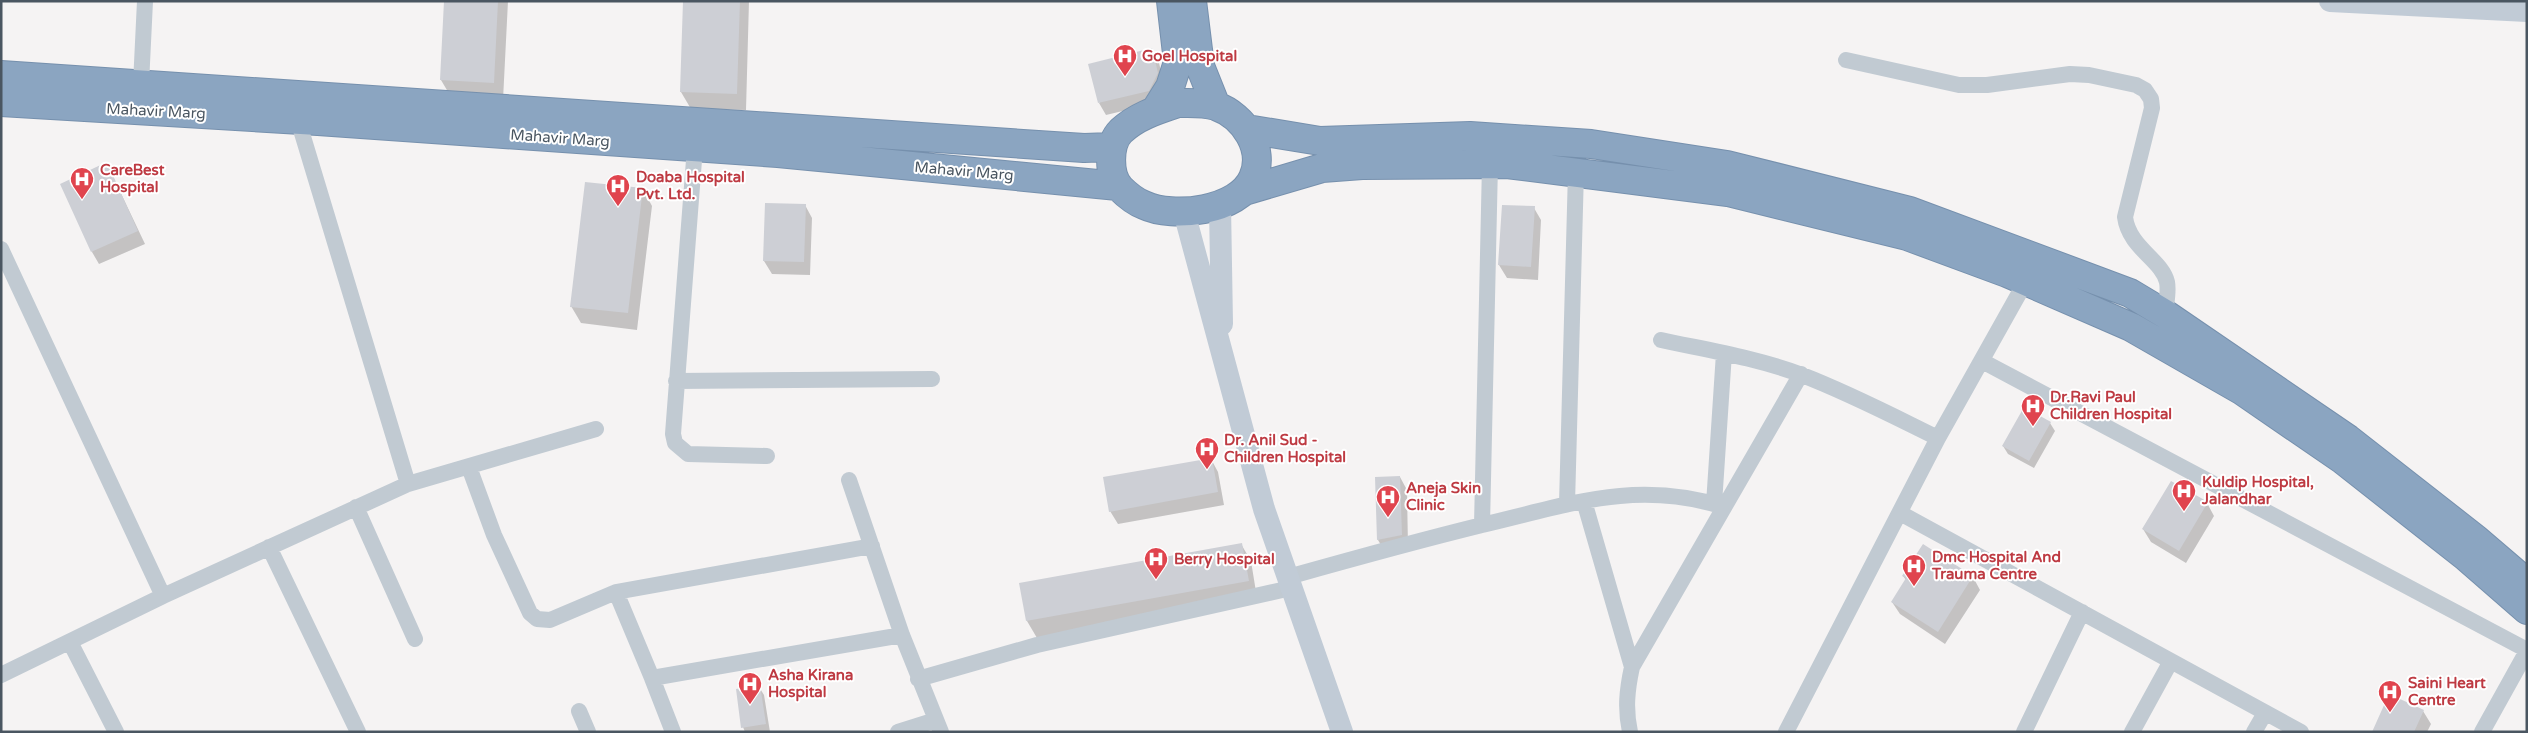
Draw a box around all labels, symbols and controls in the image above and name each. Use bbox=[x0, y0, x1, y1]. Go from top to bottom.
hospital icon: Goel Hospital bbox=[1112, 43, 1138, 77]
place label: Goel Hospital bbox=[1142, 47, 1237, 66]
street label: Mahavir Marg bbox=[106, 99, 206, 123]
street label: Mahavir Marg bbox=[510, 126, 610, 150]
street label: Mahavir Marg bbox=[914, 158, 1014, 184]
place label: CareBest Hospital bbox=[100, 161, 165, 197]
hospital icon: CareBest Hospital bbox=[69, 166, 95, 200]
place label: Doaba Hospital Pvt. Ltd. bbox=[636, 168, 745, 203]
hospital icon: Doaba Hospital Pvt. Ltd. bbox=[605, 173, 631, 207]
place label: Dr.Ravi Paul Children Hospital bbox=[2050, 388, 2172, 424]
hospital icon: Dr.Ravi Paul Children Hospital bbox=[2020, 393, 2046, 427]
place label: Dr. Anil Sud - Children Hospital bbox=[1224, 431, 1346, 467]
hospital icon: Dr. Anil Sud - Children Hospital bbox=[1194, 436, 1220, 470]
place label: Kuldip Hospital, Jalandhar bbox=[2201, 473, 2314, 508]
hospital icon: Kuldip Hospital, Jalandhar bbox=[2171, 478, 2197, 512]
place label: Aneja Skin Clinic bbox=[1406, 479, 1481, 514]
hospital icon: Aneja Skin Clinic bbox=[1375, 484, 1401, 518]
hospital icon: Berry Hospital bbox=[1143, 546, 1169, 580]
place label: Dmc Hospital And Trauma Centre bbox=[1931, 548, 2061, 583]
place label: Berry Hospital bbox=[1174, 550, 1275, 569]
hospital icon: Dmc Hospital And Trauma Centre bbox=[1901, 553, 1927, 587]
place label: Asha Kirana Hospital bbox=[768, 666, 853, 702]
hospital icon: Asha Kirana Hospital bbox=[737, 671, 763, 705]
place label: Saini Heart Centre bbox=[2408, 674, 2486, 709]
hospital icon: Saini Heart Centre bbox=[2377, 679, 2403, 713]

